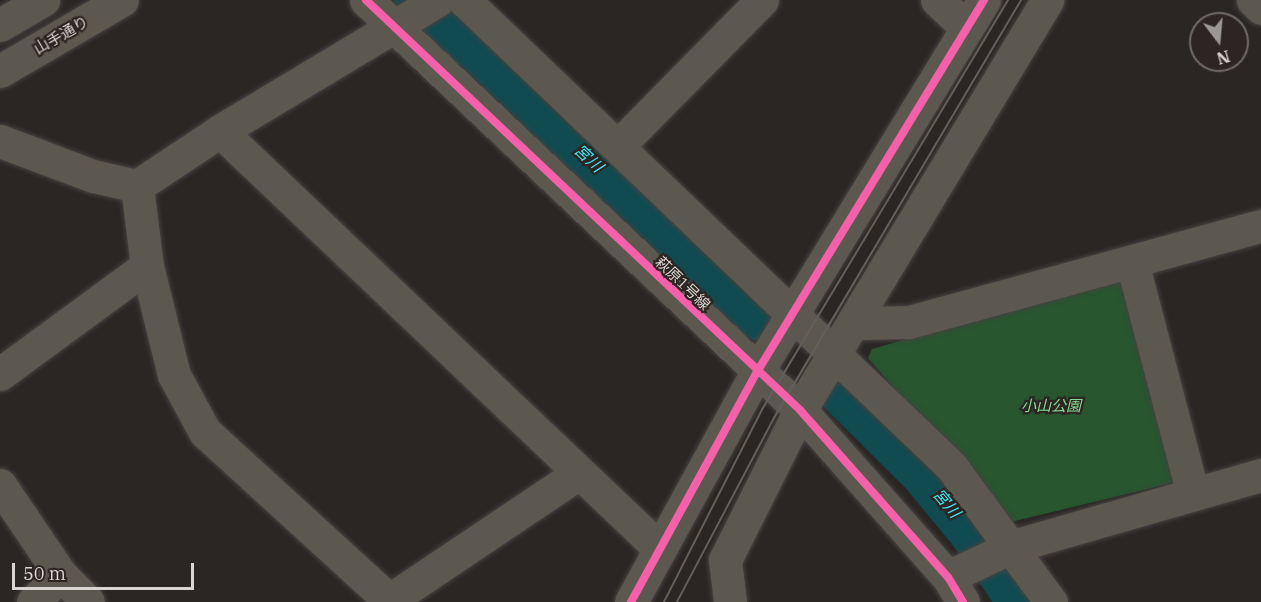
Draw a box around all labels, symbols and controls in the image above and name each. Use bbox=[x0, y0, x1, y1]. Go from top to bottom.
street label: 山手通り bbox=[31, 12, 91, 58]
north arrow bbox=[1189, 12, 1249, 72]
text: N bbox=[1215, 46, 1232, 69]
water label: 宮川 bbox=[571, 140, 607, 176]
street label: 萩原1号線 bbox=[652, 253, 714, 313]
park label: 小山公園 bbox=[1021, 397, 1081, 415]
water label: 宮川 bbox=[929, 485, 965, 521]
scale bar bbox=[15, 551, 196, 589]
text: 50 m bbox=[23, 562, 66, 585]

